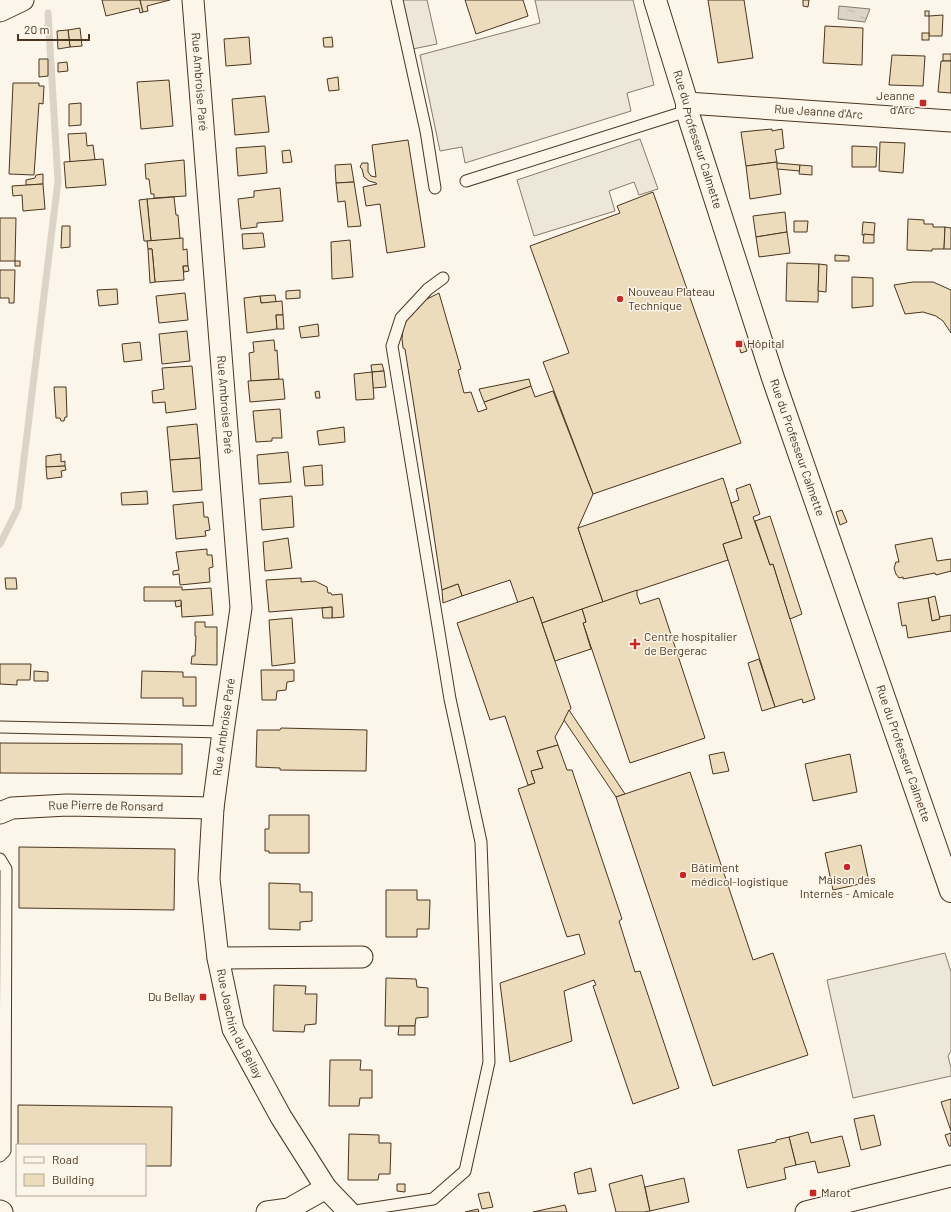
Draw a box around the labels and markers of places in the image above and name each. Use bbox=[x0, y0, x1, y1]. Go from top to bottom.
place label: Jeanne d'Arc bbox=[876, 88, 915, 116]
marker: Jeanne d'Arc bbox=[918, 98, 928, 108]
place label: Nouveau Plateau Technique bbox=[628, 284, 715, 312]
marker: Nouveau Plateau Technique bbox=[615, 294, 625, 304]
place label: Hôpital bbox=[747, 336, 784, 350]
marker: Hôpital bbox=[734, 339, 744, 349]
place label: Centre hospitalier de Bergerac bbox=[644, 629, 738, 657]
marker: Centre hospitalier de Bergerac bbox=[629, 638, 641, 650]
place label: Bâtiment médicol-logistique bbox=[691, 860, 789, 888]
marker: Maison des Internes - Amicale bbox=[842, 862, 852, 872]
marker: Bâtiment médicol-logistique bbox=[678, 870, 688, 880]
place label: Maison des Internes - Amicale bbox=[800, 872, 894, 900]
place label: Du Bellay bbox=[148, 989, 195, 1003]
marker: Du Bellay bbox=[198, 992, 208, 1002]
place label: Marot bbox=[821, 1185, 851, 1199]
marker: Marot bbox=[808, 1188, 818, 1198]

